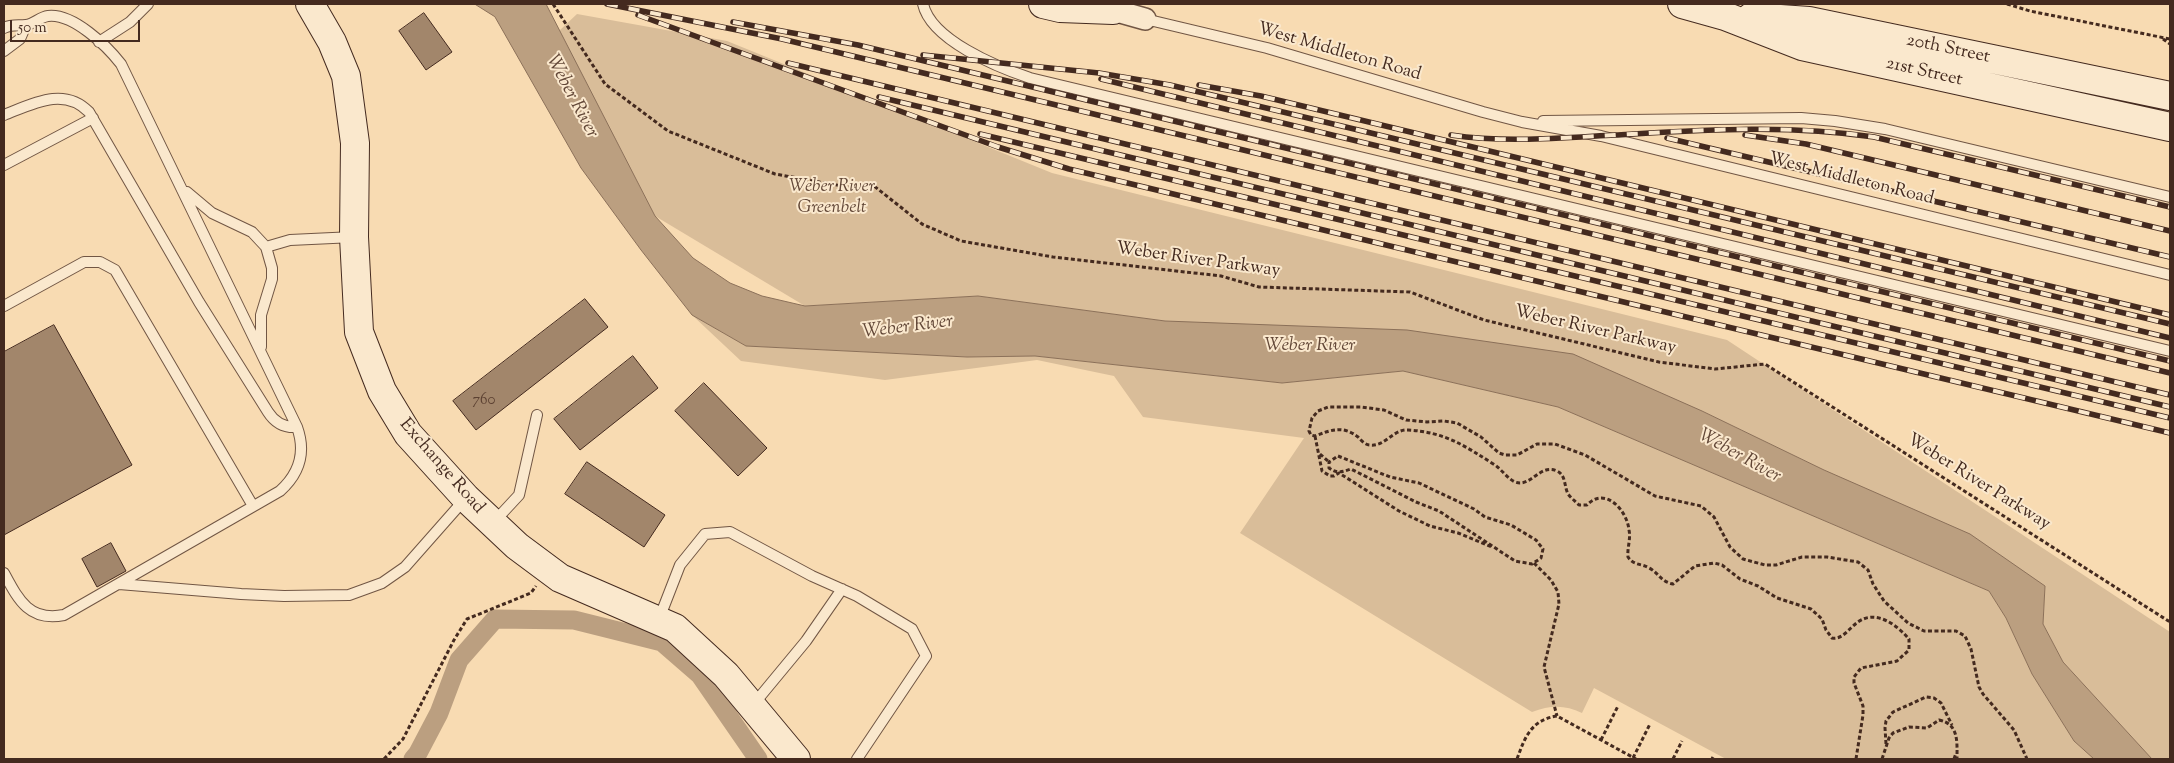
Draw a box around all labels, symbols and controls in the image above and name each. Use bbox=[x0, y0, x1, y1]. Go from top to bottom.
scale bar bbox=[12, 10, 142, 42]
text: 50 m bbox=[18, 18, 47, 39]
street label: West Middleton Road bbox=[1255, 19, 1423, 87]
street label: 20th Street bbox=[1904, 31, 1992, 69]
water label: Weber River bbox=[540, 51, 602, 143]
street label: 21st Street bbox=[1884, 54, 1964, 92]
street label: West Middleton Road bbox=[1766, 149, 1936, 211]
park label: Weber River Greenbelt bbox=[789, 177, 875, 220]
street label: Weber River Parkway bbox=[1114, 239, 1282, 283]
street label: Weber River Parkway bbox=[1512, 302, 1678, 360]
water label: Weber River bbox=[861, 311, 955, 345]
water label: Weber River bbox=[1265, 336, 1355, 358]
house number: 760 bbox=[473, 392, 495, 410]
street label: Exchange Road bbox=[394, 415, 488, 519]
water label: Weber River bbox=[1694, 425, 1784, 489]
street label: Weber River Parkway bbox=[1902, 430, 2054, 536]

